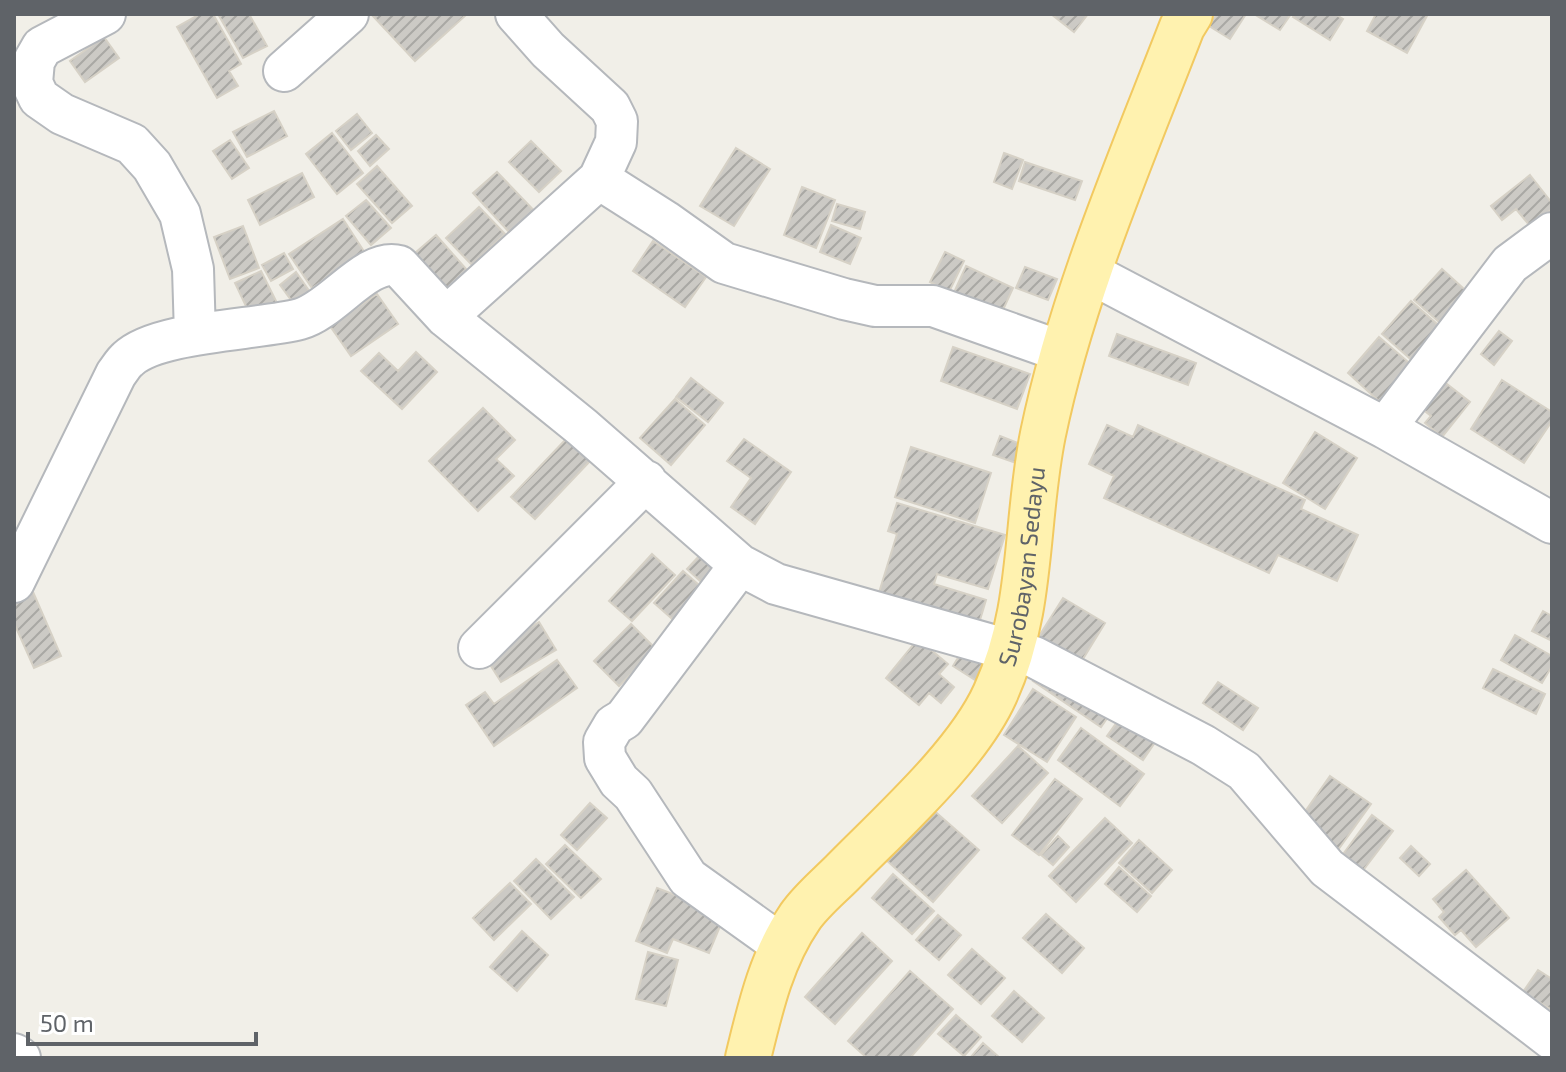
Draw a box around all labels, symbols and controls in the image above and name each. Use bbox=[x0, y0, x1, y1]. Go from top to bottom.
street label: Surobayan Sedayu bbox=[991, 465, 1050, 670]
scale bar bbox=[28, 996, 256, 1046]
text: 50 m bbox=[40, 1008, 94, 1037]

